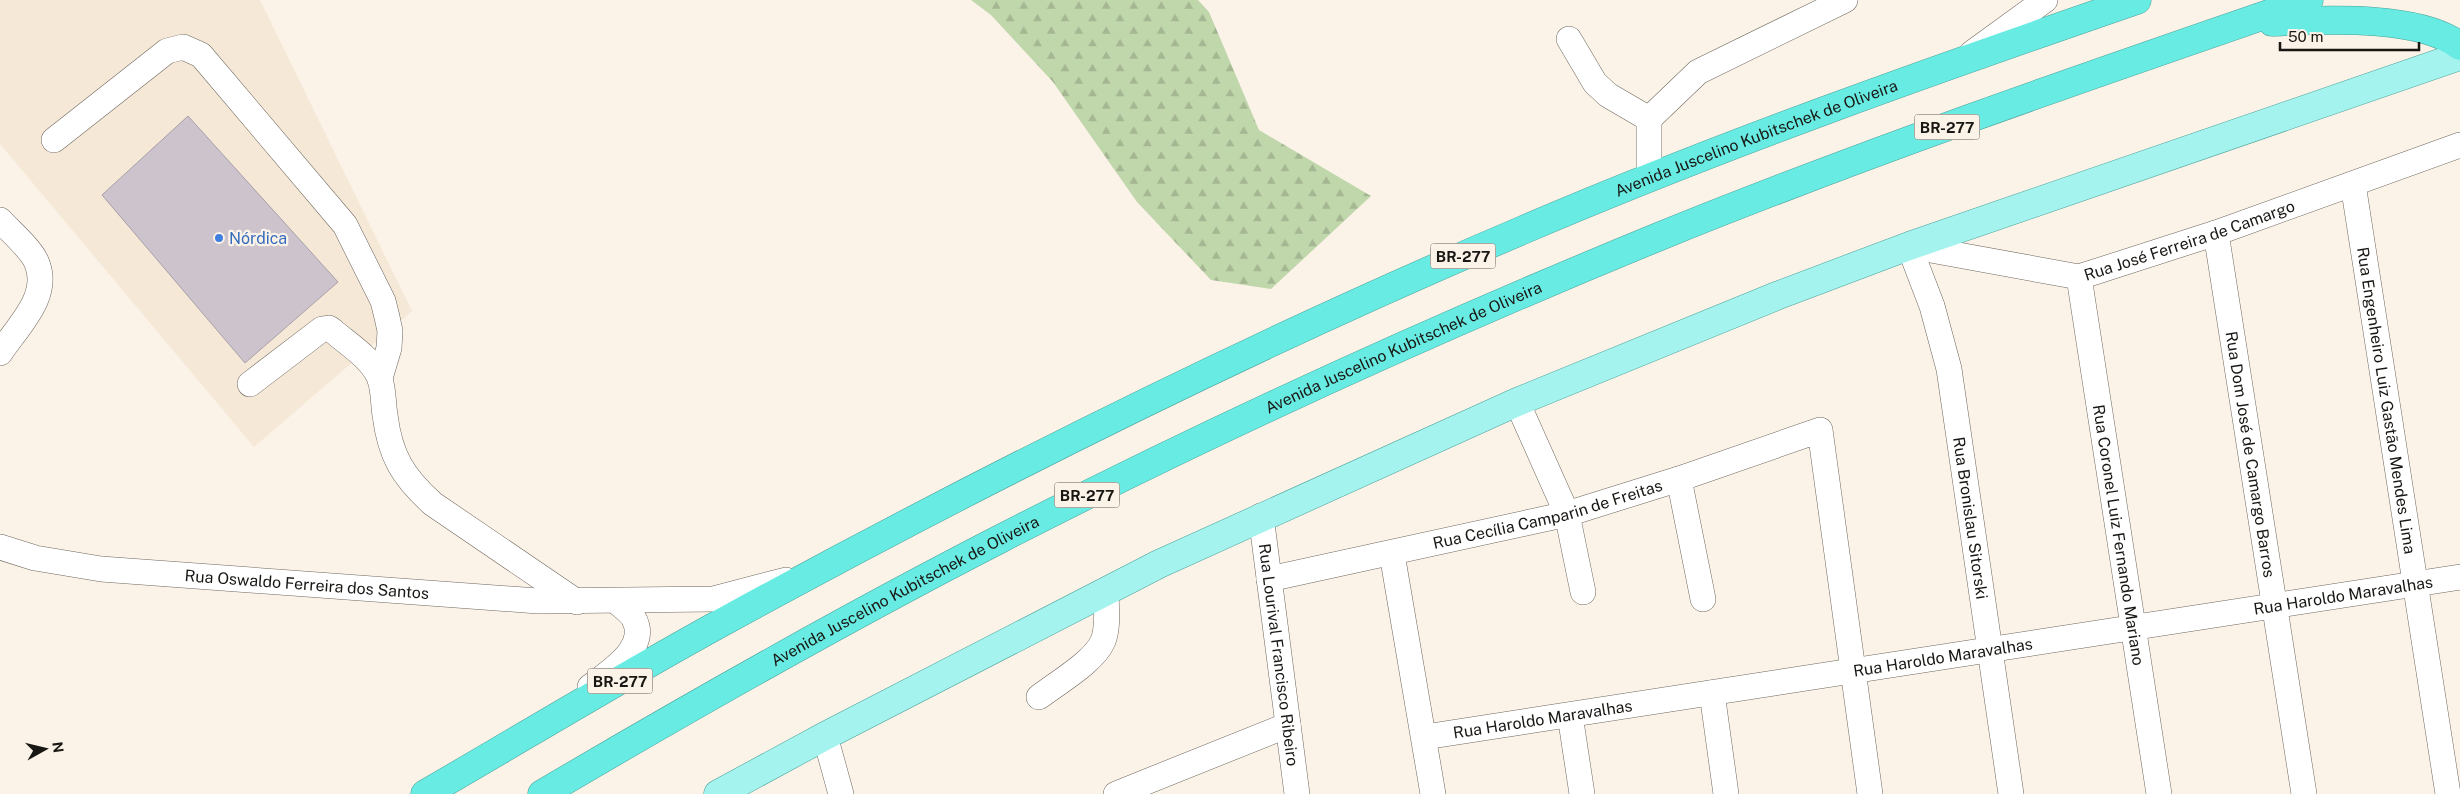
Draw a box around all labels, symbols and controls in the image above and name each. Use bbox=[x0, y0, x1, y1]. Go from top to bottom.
scale bar bbox=[2280, 20, 2419, 52]
text: 50 m bbox=[2288, 28, 2323, 45]
street label: Avenida Juscelino Kubitschek de Oliveira bbox=[1612, 75, 1900, 200]
road number: BR-277 bbox=[1914, 114, 1980, 140]
street label: Rua José Ferreira de Camargo bbox=[2082, 196, 2297, 284]
place label: Nórdica bbox=[229, 229, 287, 248]
marker: Nórdica bbox=[213, 232, 225, 244]
road number: BR-277 bbox=[1430, 244, 1496, 268]
street label: Rua Engenheiro Luiz Gastão Mendes Lima bbox=[2353, 246, 2420, 555]
street label: Avenida Juscelino Kubitschek de Oliveira bbox=[1262, 277, 1545, 417]
street label: Rua Dom José de Camargo Barros bbox=[2222, 330, 2279, 579]
street label: Rua Coronel Luiz Fernando Mariano bbox=[2089, 403, 2148, 667]
street label: Rua Bronislau Sitorski bbox=[1949, 435, 1992, 600]
street label: Rua Cecília Camparin de Freitas bbox=[1431, 475, 1664, 553]
road number: BR-277 bbox=[1054, 482, 1120, 508]
street label: Avenida Juscelino Kubitschek de Oliveira bbox=[767, 511, 1042, 670]
street label: Rua Lourival Francisco Ribeiro bbox=[1255, 542, 1303, 767]
street label: Rua Oswaldo Ferreira dos Santos bbox=[184, 566, 430, 602]
street label: Rua Haroldo Maravalhas bbox=[2252, 572, 2434, 618]
street label: Rua Haroldo Maravalhas bbox=[1852, 634, 2034, 680]
road number: BR-277 bbox=[588, 668, 652, 694]
street label: Rua Haroldo Maravalhas bbox=[1452, 696, 1634, 742]
north arrow bbox=[20, 724, 70, 774]
text: N bbox=[49, 741, 67, 754]

